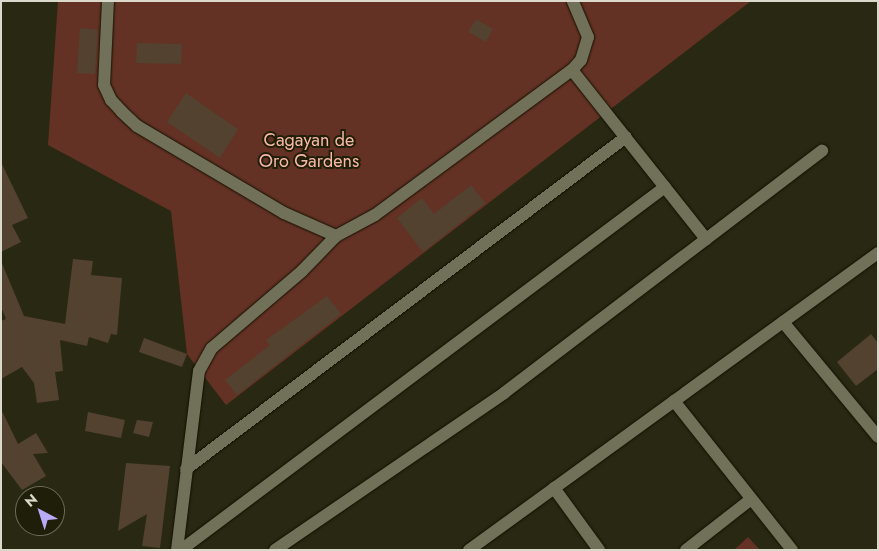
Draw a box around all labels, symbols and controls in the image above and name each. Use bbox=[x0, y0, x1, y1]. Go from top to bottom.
park label: Cagayan de Oro Gardens bbox=[259, 130, 359, 172]
north arrow bbox=[15, 486, 65, 536]
text: N bbox=[20, 489, 42, 512]

